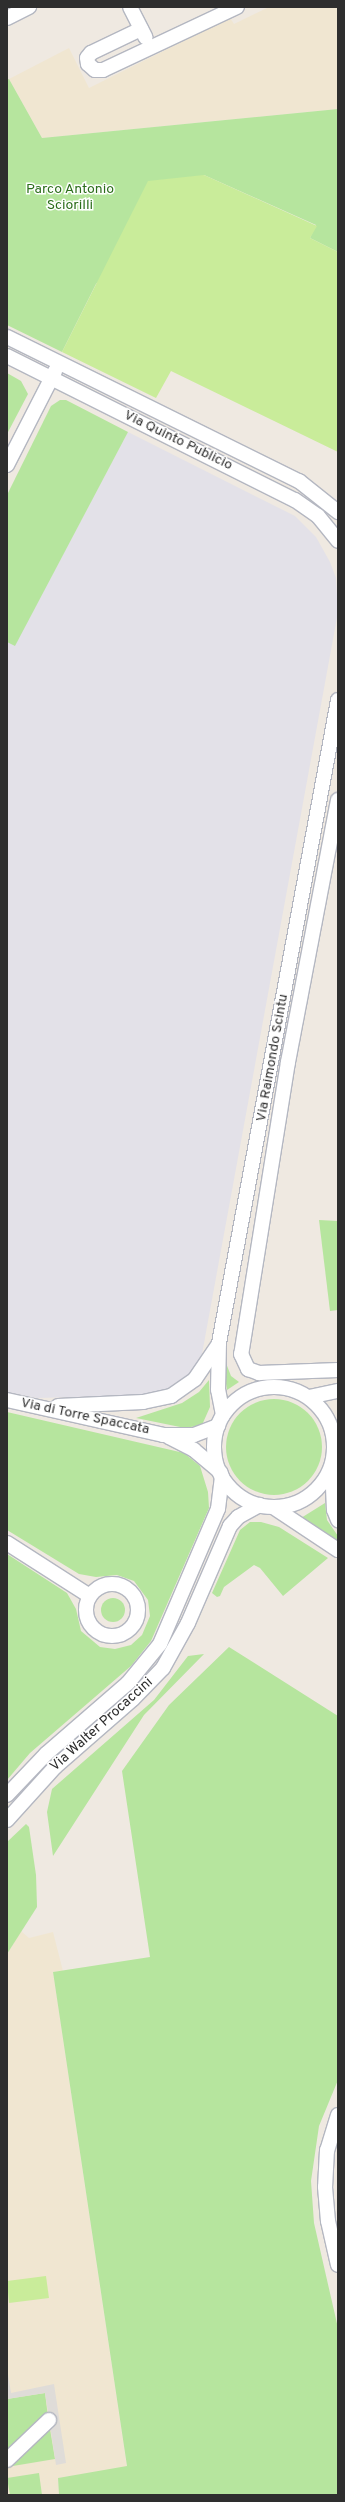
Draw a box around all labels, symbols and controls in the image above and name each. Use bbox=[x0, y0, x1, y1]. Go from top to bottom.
park label: Parco Antonio Sciorilli bbox=[26, 182, 114, 214]
street label: Via Quinto Publicio bbox=[121, 407, 235, 475]
street label: Via Raimondo Scintu bbox=[253, 993, 293, 1123]
street label: Via di Torre Spaccata bbox=[19, 1395, 151, 1439]
street label: Via Walter Procaccini bbox=[47, 1674, 157, 1776]

